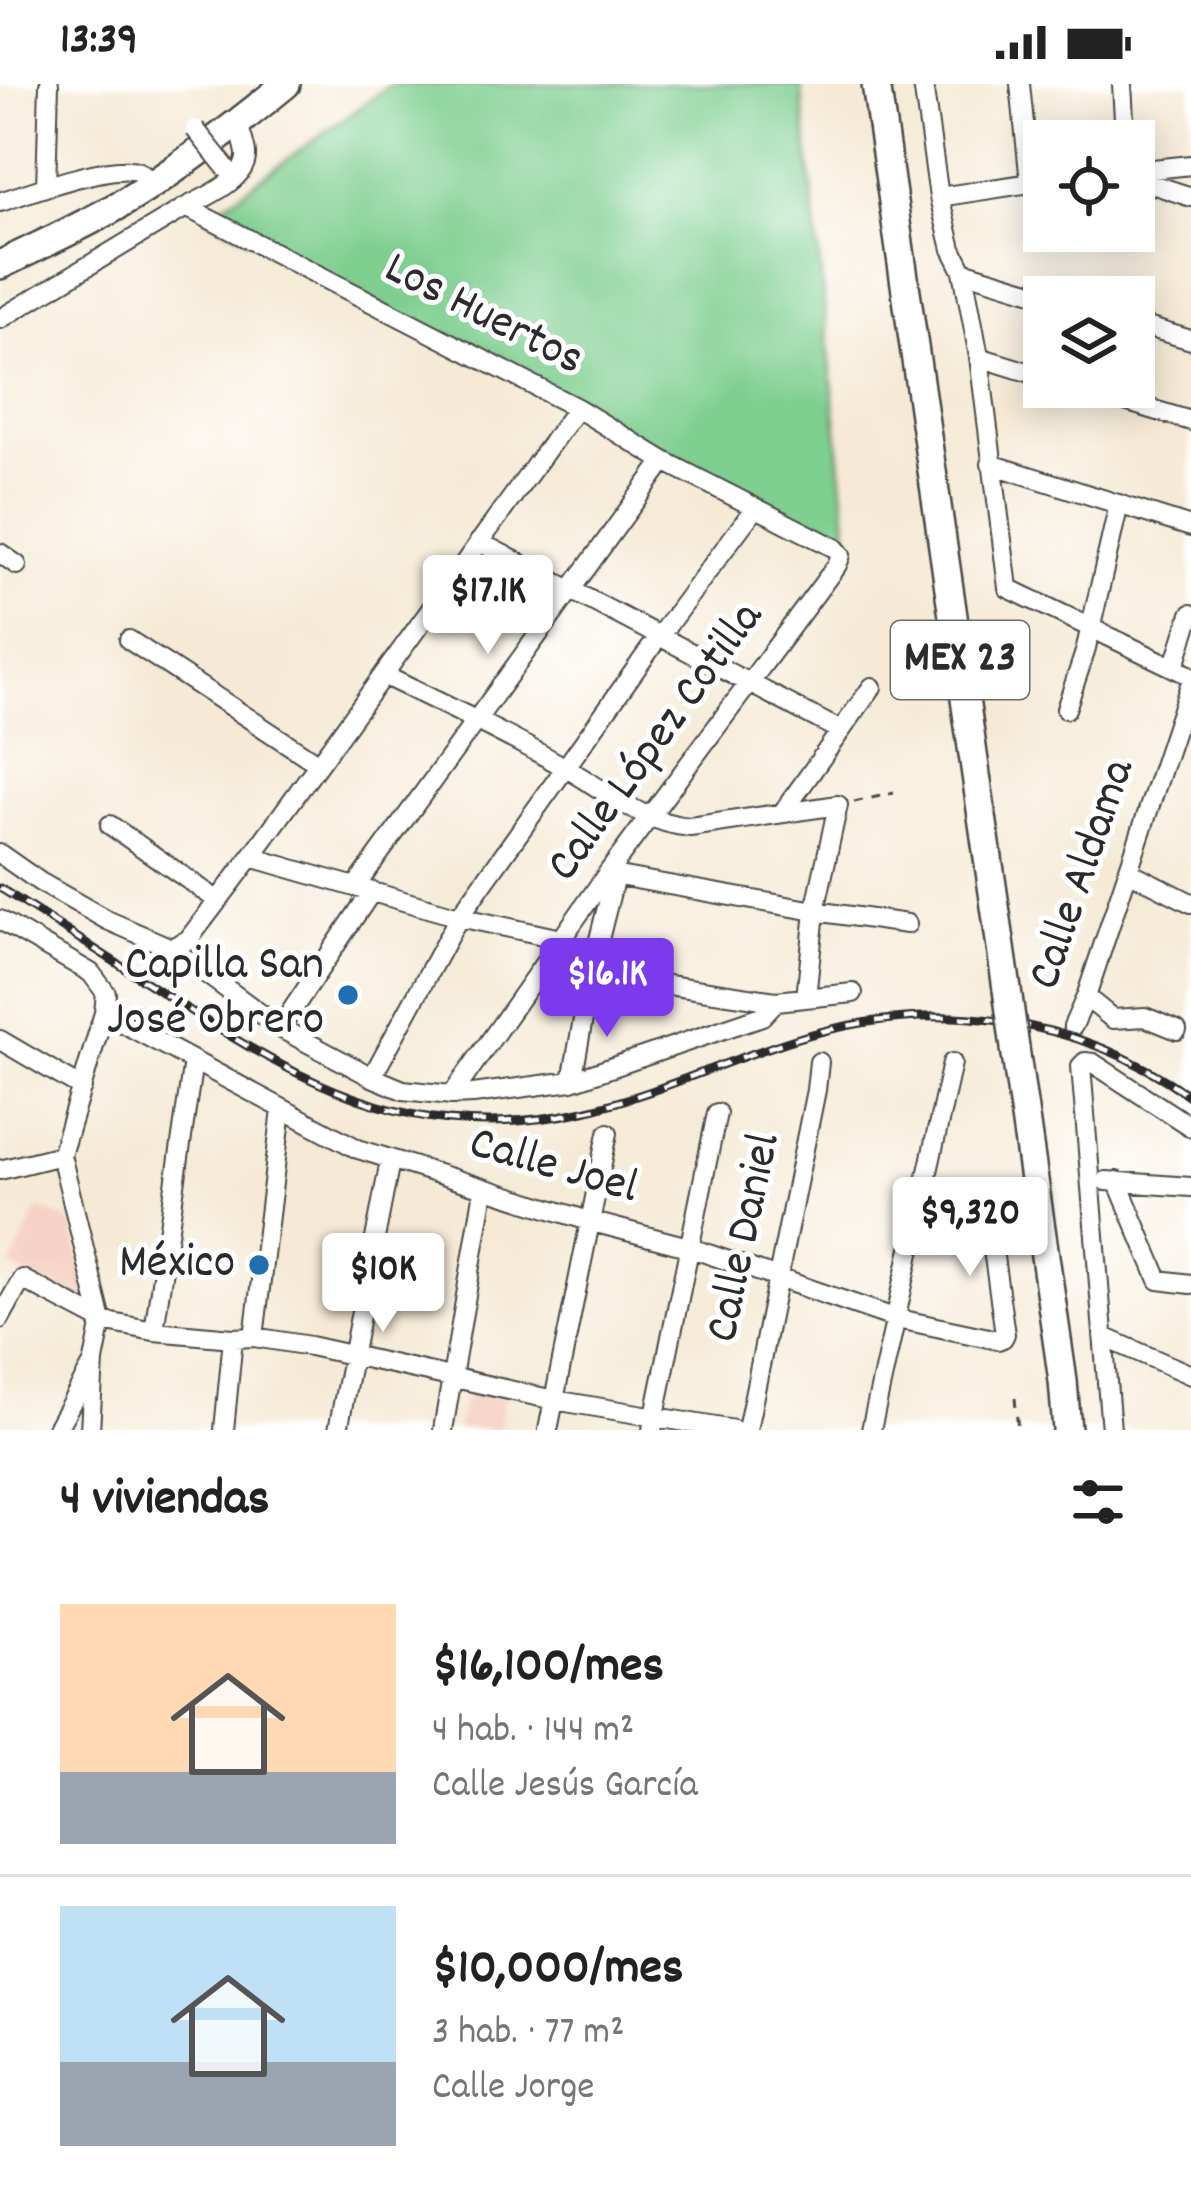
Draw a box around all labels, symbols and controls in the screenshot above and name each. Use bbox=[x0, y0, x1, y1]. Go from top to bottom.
text: 13:39 bbox=[60, 10, 138, 74]
map controls bbox=[1023, 120, 1155, 408]
button: locate bbox=[1023, 120, 1155, 252]
street label: Los Huertos bbox=[371, 236, 595, 396]
button: layers bbox=[1023, 276, 1155, 408]
pin: $17.1K bbox=[390, 555, 586, 657]
text: $17.1K bbox=[450, 566, 526, 621]
street label: Calle López Cotilla bbox=[532, 587, 783, 897]
road number: MEX 23 bbox=[891, 621, 1029, 699]
street label: Calle Aldama bbox=[1012, 749, 1156, 999]
place label: Capilla San José Obrero bbox=[107, 933, 324, 1057]
pin: $16.1K bbox=[509, 938, 705, 1040]
text: $16.1K bbox=[567, 949, 647, 1004]
marker: Capilla San José Obrero bbox=[335, 982, 361, 1008]
street label: Calle Joel bbox=[461, 1111, 645, 1225]
street label: Calle Daniel bbox=[690, 1127, 802, 1349]
pin: $9,320 bbox=[872, 1177, 1068, 1279]
text: $9,320 bbox=[920, 1188, 1020, 1243]
place label: México bbox=[119, 1231, 235, 1300]
pin: $10K bbox=[312, 1233, 454, 1335]
text: $10K bbox=[349, 1244, 417, 1299]
marker: México bbox=[246, 1252, 272, 1278]
text: 4 viviendas bbox=[60, 1466, 269, 1538]
icon: filters bbox=[1065, 1469, 1131, 1535]
text: $16,100/mes bbox=[432, 1633, 664, 1705]
icon: home bbox=[156, 1652, 300, 1796]
text: 4 hab. · 144 m² bbox=[432, 1705, 634, 1760]
text: Calle Jesús García bbox=[432, 1760, 698, 1815]
text: $10,000/mes bbox=[432, 1935, 683, 2007]
icon: home bbox=[156, 1954, 300, 2098]
text: 3 hab. · 77 m² bbox=[432, 2007, 624, 2062]
text: Calle Jorge bbox=[432, 2062, 594, 2117]

